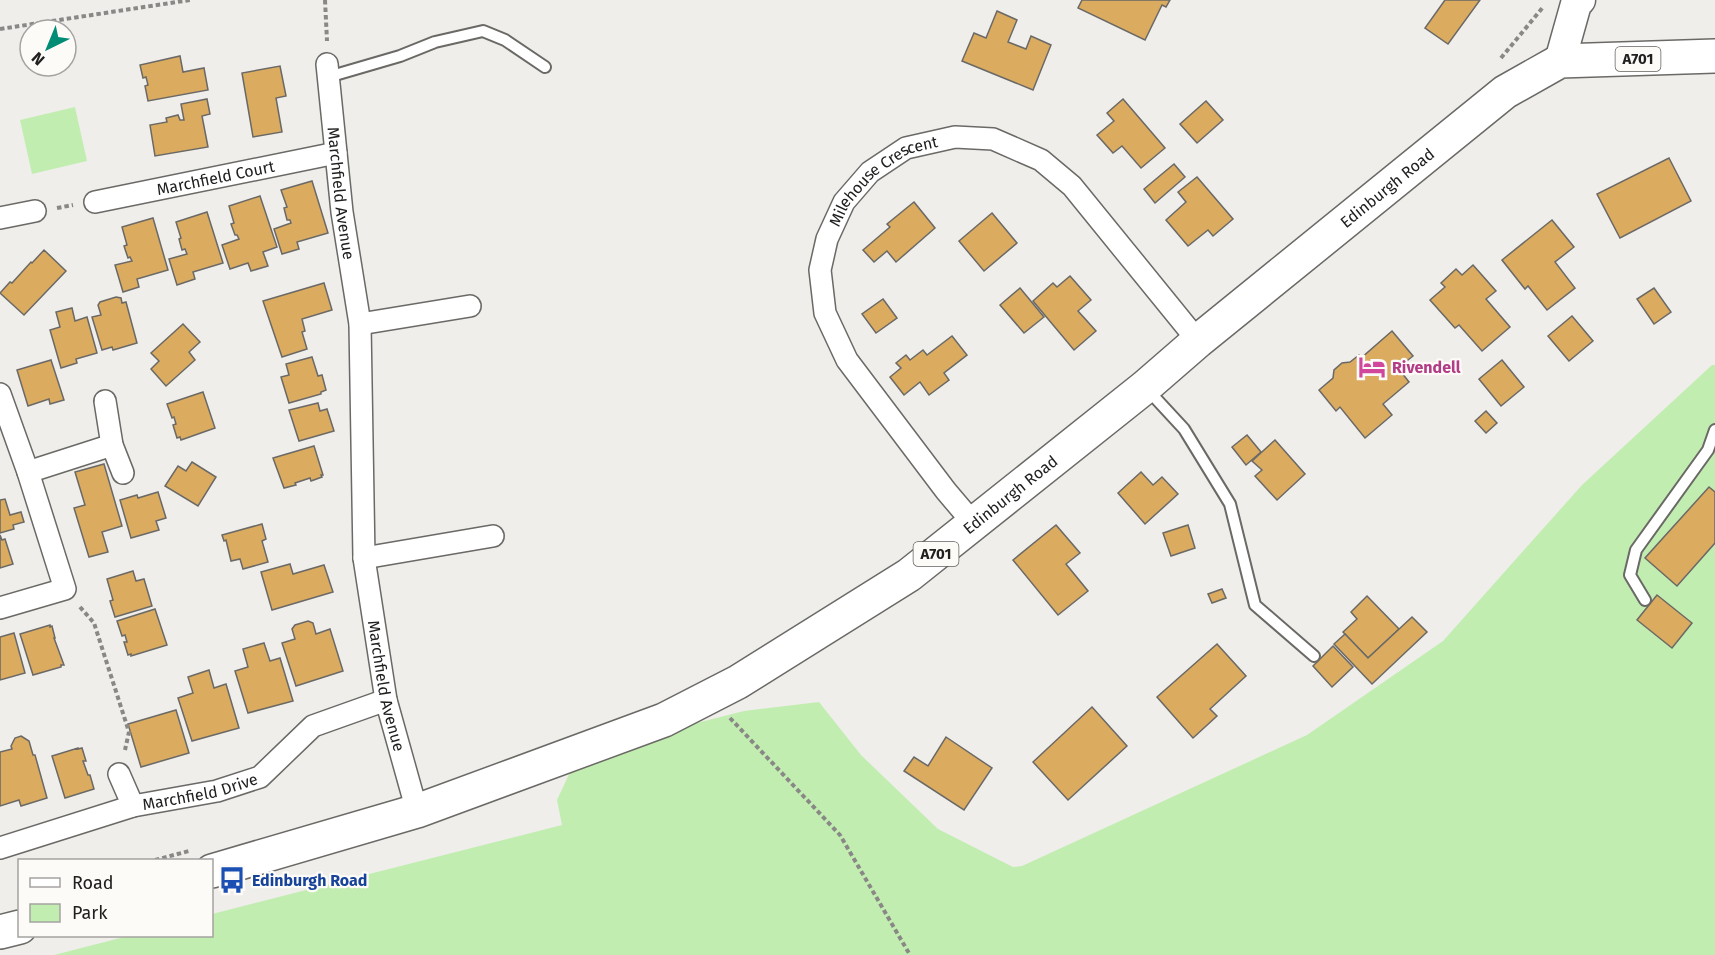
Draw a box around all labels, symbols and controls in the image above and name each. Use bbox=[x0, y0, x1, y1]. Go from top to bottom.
north arrow bbox=[18, 18, 78, 78]
road number: A701 bbox=[1616, 47, 1660, 71]
text: N bbox=[28, 48, 48, 69]
street label: Marchfield Avenue bbox=[323, 126, 358, 261]
street label: Milehouse Crescent bbox=[825, 132, 940, 229]
street label: Edinburgh Road bbox=[1337, 144, 1438, 232]
street label: Marchfield Court bbox=[155, 157, 276, 199]
hotel icon: Rivendell bbox=[1357, 352, 1387, 382]
place label: Rivendell bbox=[1392, 358, 1461, 377]
street label: Edinburgh Road bbox=[959, 451, 1061, 538]
road number: A701 bbox=[914, 542, 958, 566]
street label: Marchfield Avenue bbox=[364, 619, 409, 754]
street label: Marchfield Drive bbox=[141, 769, 260, 814]
legend bbox=[18, 859, 213, 937]
bus stop icon: Edinburgh Road bbox=[217, 865, 247, 895]
place label: Edinburgh Road bbox=[252, 871, 367, 890]
text: Road bbox=[72, 872, 114, 894]
text: Park bbox=[72, 902, 108, 924]

